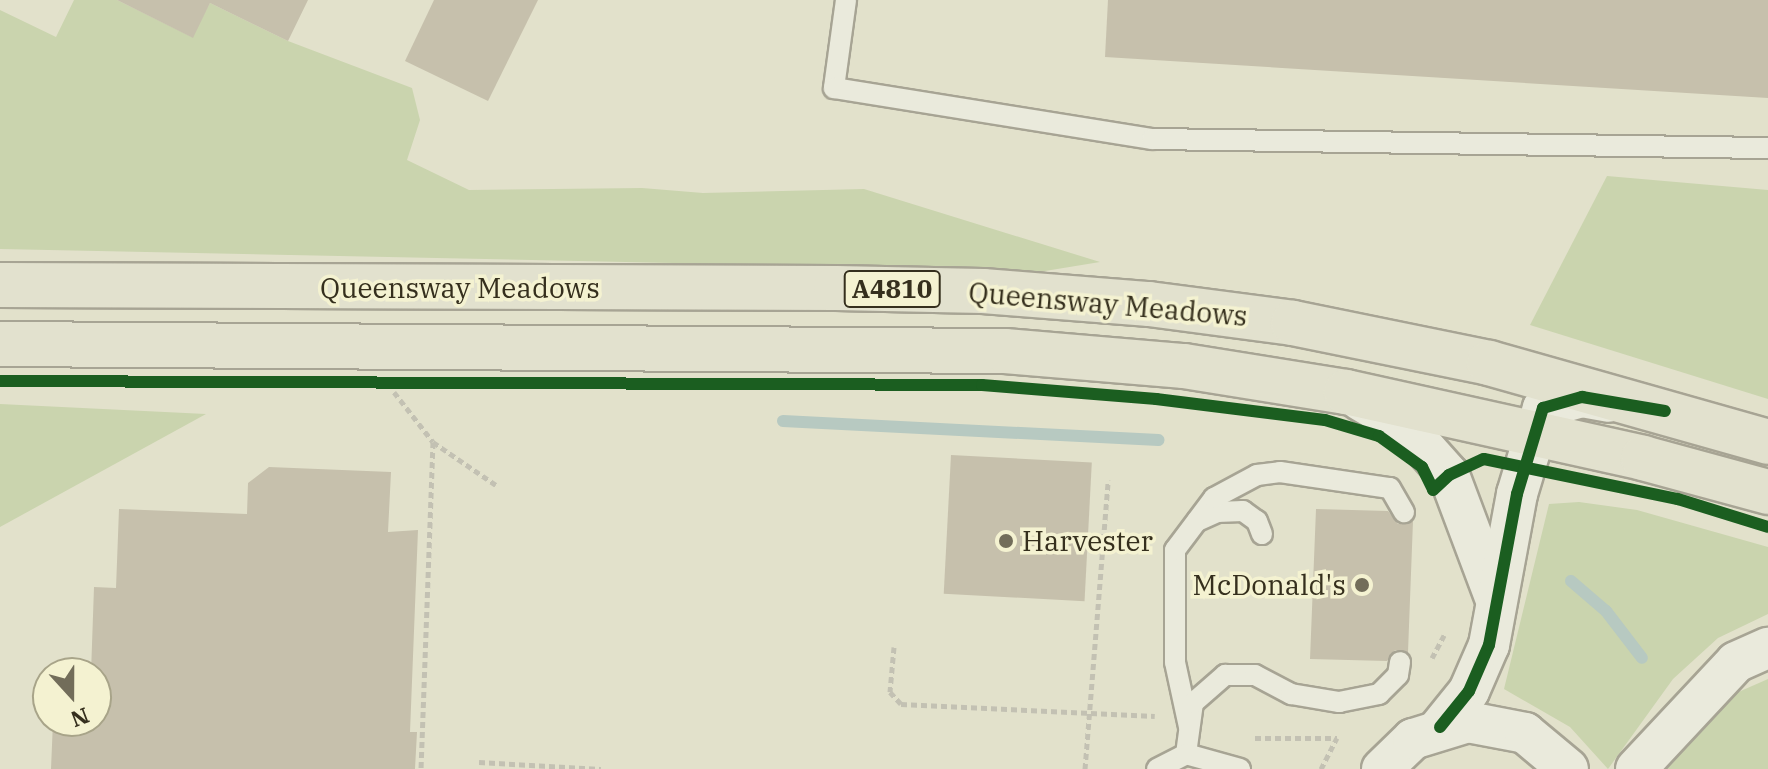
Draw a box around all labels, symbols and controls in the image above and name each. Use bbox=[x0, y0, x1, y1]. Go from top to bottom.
road number: A4810 bbox=[842, 267, 942, 311]
street label: Queensway Meadows bbox=[320, 271, 600, 305]
street label: Queensway Meadows bbox=[967, 275, 1249, 333]
place label: Harvester bbox=[1022, 524, 1153, 558]
marker: Harvester bbox=[997, 532, 1015, 550]
place label: McDonald's bbox=[1193, 568, 1346, 602]
marker: McDonald's bbox=[1353, 576, 1371, 594]
north arrow bbox=[32, 657, 112, 737]
text: N bbox=[67, 701, 93, 735]

